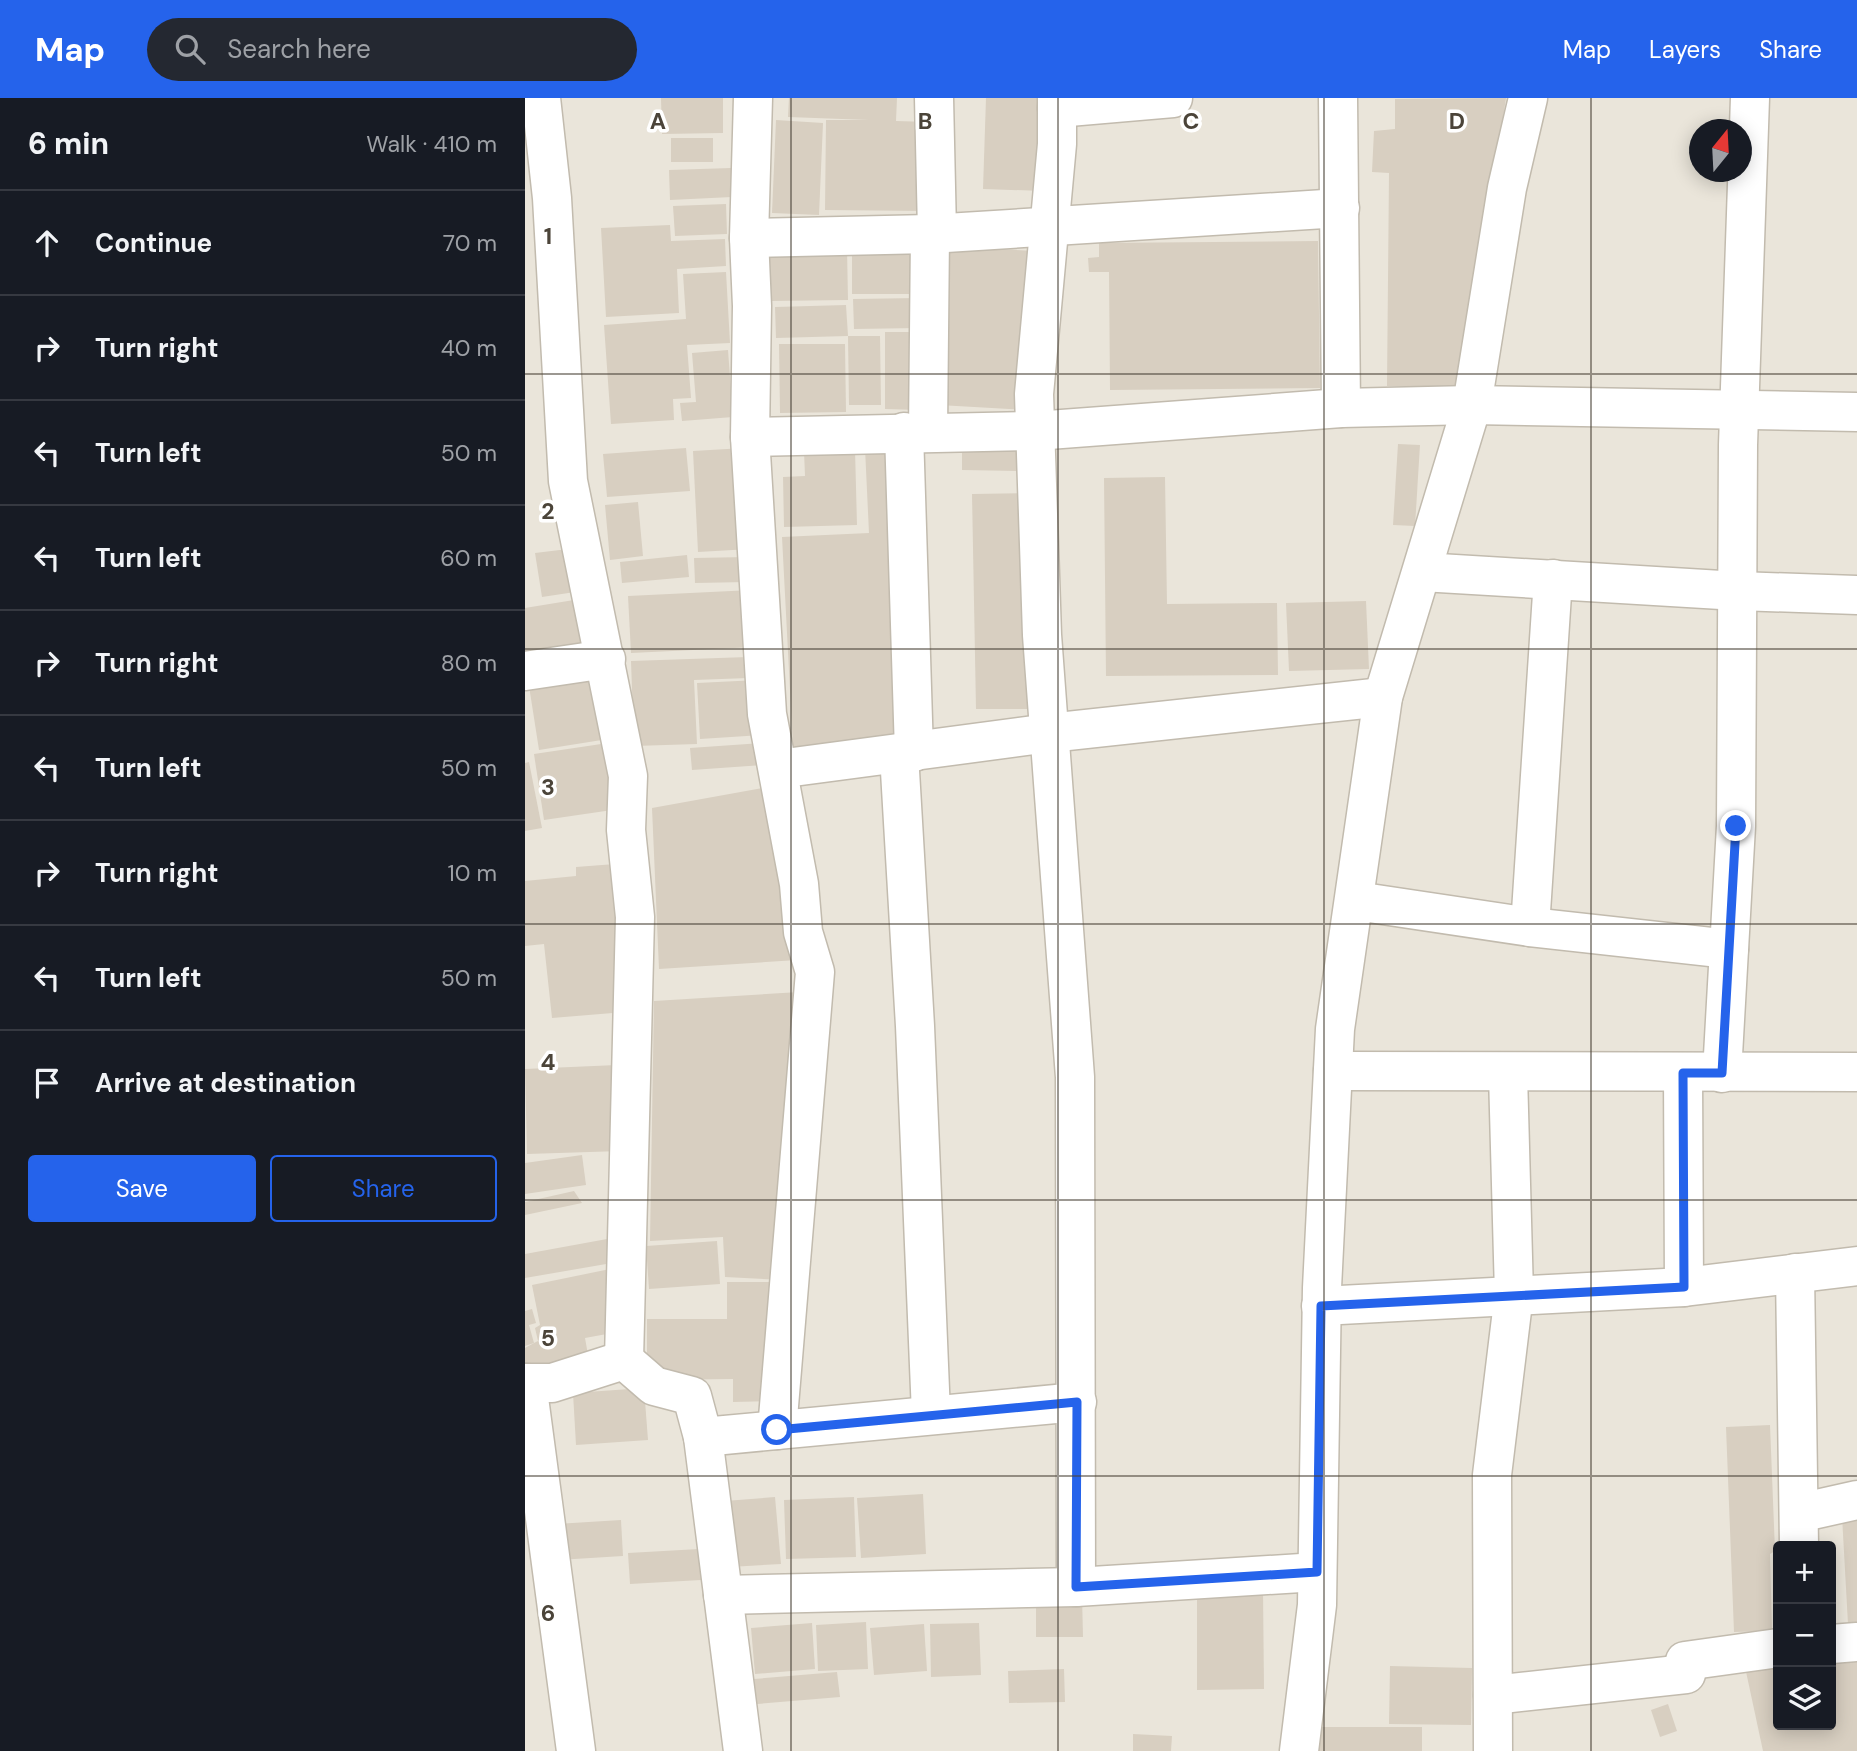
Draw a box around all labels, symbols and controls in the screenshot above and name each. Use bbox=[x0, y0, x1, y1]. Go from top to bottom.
search box bbox=[147, 18, 637, 81]
text: Map bbox=[35, 28, 105, 71]
icon: search bbox=[171, 30, 209, 68]
text: Search here bbox=[227, 32, 371, 66]
text: Map bbox=[1563, 34, 1611, 65]
text: Layers bbox=[1649, 34, 1721, 65]
text: Share bbox=[1759, 34, 1822, 65]
text: A bbox=[650, 106, 666, 136]
text: B bbox=[918, 106, 932, 136]
text: C bbox=[1183, 106, 1199, 136]
text: D bbox=[1449, 106, 1465, 136]
north arrow bbox=[1689, 119, 1752, 182]
text: 6 min bbox=[28, 124, 109, 163]
text: Walk · 410 m bbox=[366, 129, 497, 159]
text: 1 bbox=[544, 221, 552, 251]
icon: ahead bbox=[28, 224, 66, 262]
text: Continue bbox=[95, 226, 212, 260]
text: 70 m bbox=[443, 228, 497, 258]
icon: right bbox=[28, 329, 66, 367]
text: Turn right bbox=[95, 331, 219, 365]
text: 40 m bbox=[441, 333, 497, 363]
icon: left bbox=[28, 434, 66, 472]
text: Turn left bbox=[95, 436, 202, 470]
text: 50 m bbox=[441, 438, 497, 468]
text: 2 bbox=[541, 496, 555, 526]
icon: left bbox=[28, 539, 66, 577]
text: Turn left bbox=[95, 541, 202, 575]
text: 60 m bbox=[440, 543, 497, 573]
icon: right bbox=[28, 644, 66, 682]
text: Turn right bbox=[95, 646, 219, 680]
text: 80 m bbox=[441, 648, 497, 678]
icon: left bbox=[28, 749, 66, 787]
text: Turn left bbox=[95, 751, 202, 785]
text: 50 m bbox=[441, 753, 497, 783]
text: 3 bbox=[541, 772, 555, 802]
route end bbox=[1720, 810, 1751, 841]
icon: right bbox=[28, 854, 66, 892]
text: Turn right bbox=[95, 856, 219, 890]
text: 10 m bbox=[447, 858, 497, 888]
icon: left bbox=[28, 959, 66, 997]
text: Turn left bbox=[95, 961, 202, 995]
text: 50 m bbox=[441, 963, 497, 993]
text: 4 bbox=[541, 1047, 556, 1077]
icon: arrive bbox=[28, 1064, 66, 1102]
text: Arrive at destination bbox=[95, 1066, 356, 1100]
button: Save bbox=[28, 1155, 256, 1222]
button: Share bbox=[270, 1155, 497, 1222]
text: 5 bbox=[541, 1323, 555, 1353]
route start bbox=[761, 1414, 792, 1445]
map controls bbox=[1773, 1541, 1836, 1730]
button: + bbox=[1773, 1541, 1836, 1604]
text: 6 bbox=[541, 1598, 555, 1628]
button: − bbox=[1773, 1604, 1836, 1667]
button: layers bbox=[1773, 1667, 1836, 1730]

